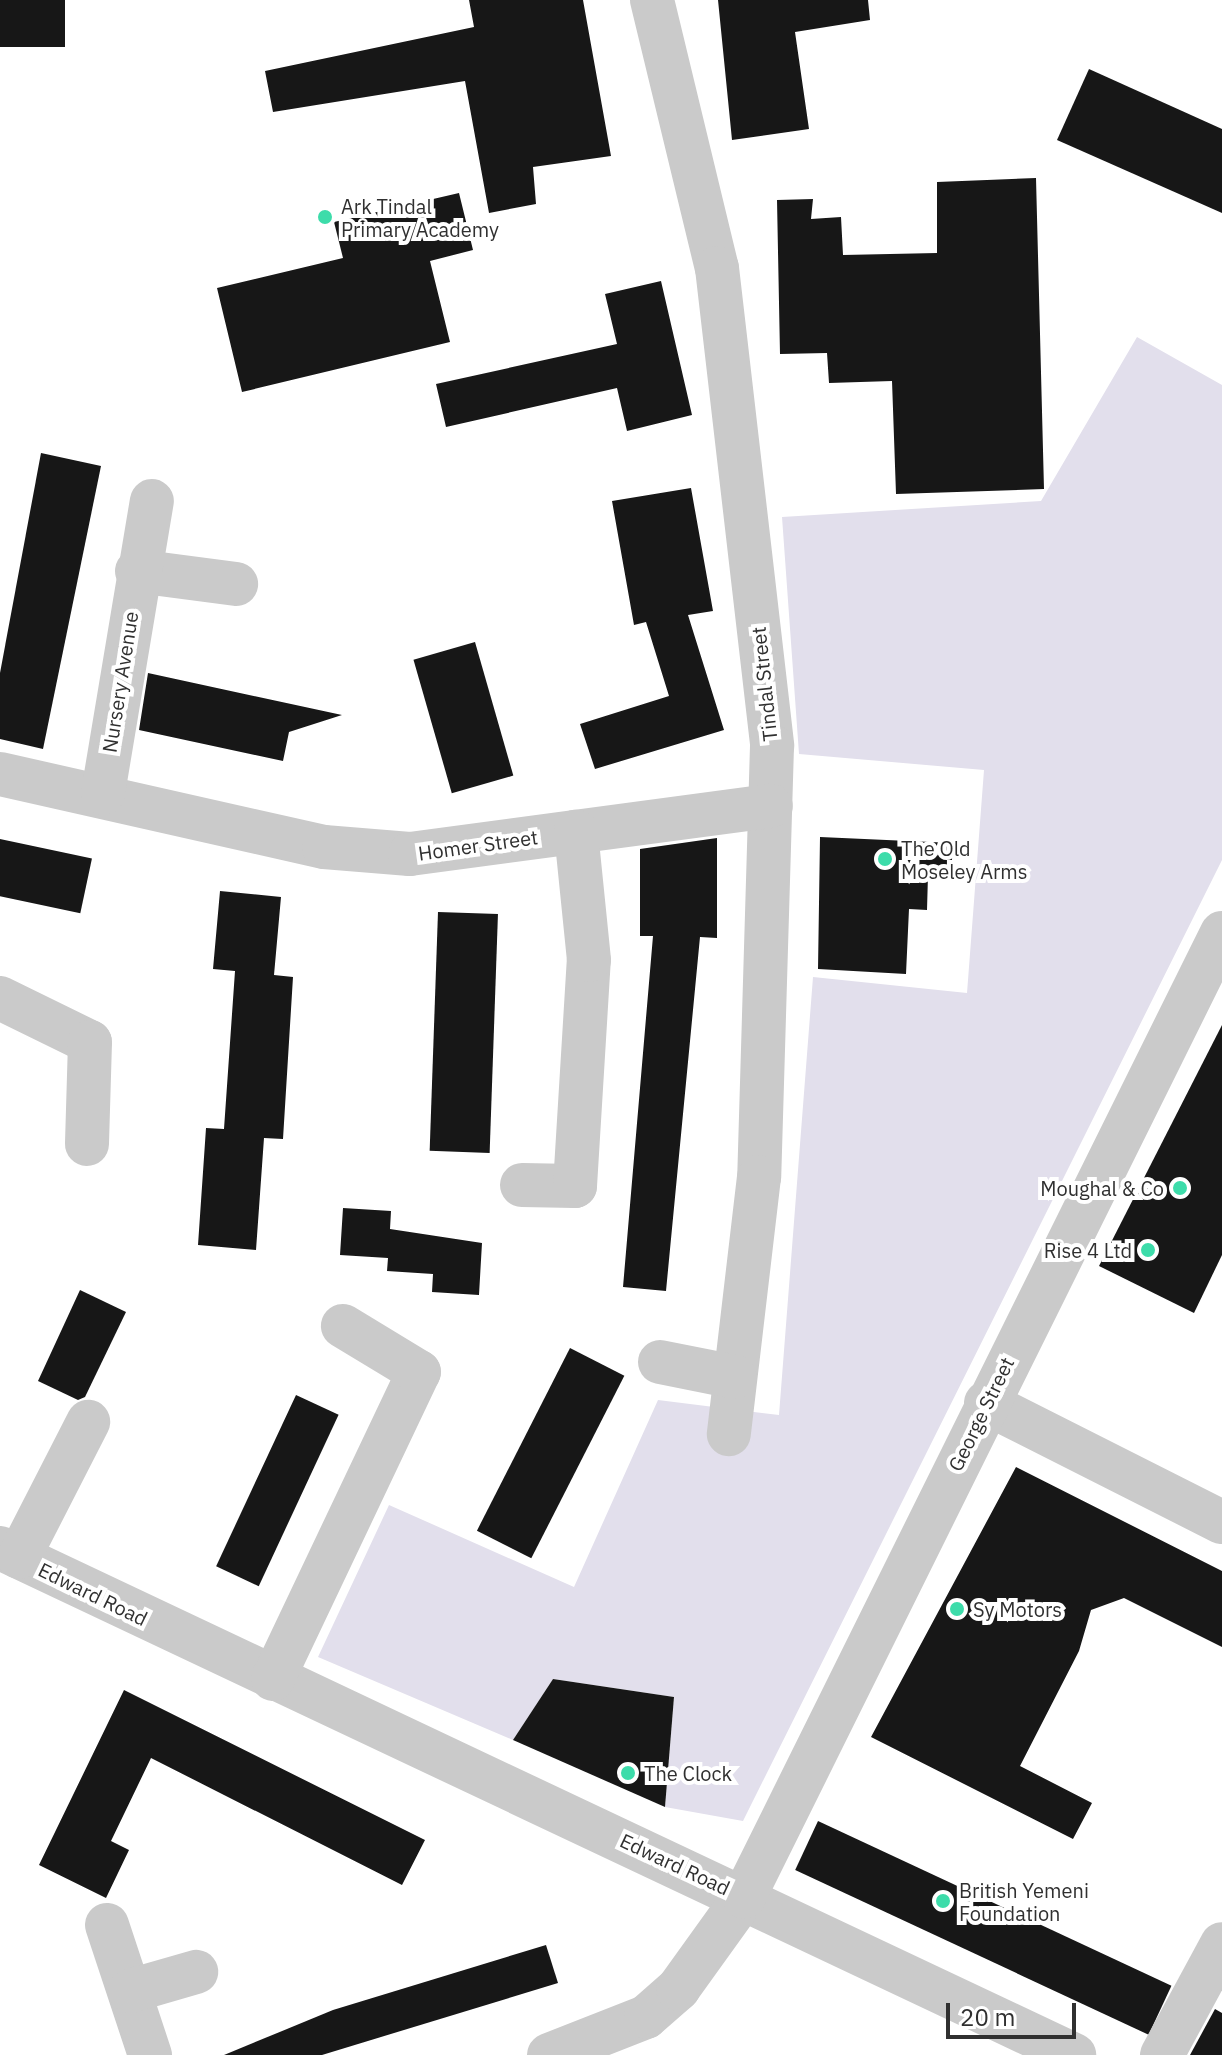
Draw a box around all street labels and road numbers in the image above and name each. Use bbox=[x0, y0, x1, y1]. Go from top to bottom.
street label: Nursery Avenue bbox=[97, 610, 143, 754]
street label: Tindal Street bbox=[746, 626, 782, 742]
street label: Homer Street bbox=[417, 825, 539, 865]
street label: George Street bbox=[943, 1353, 1019, 1475]
street label: Edward Road bbox=[35, 1557, 151, 1631]
street label: Edward Road bbox=[616, 1828, 734, 1900]

